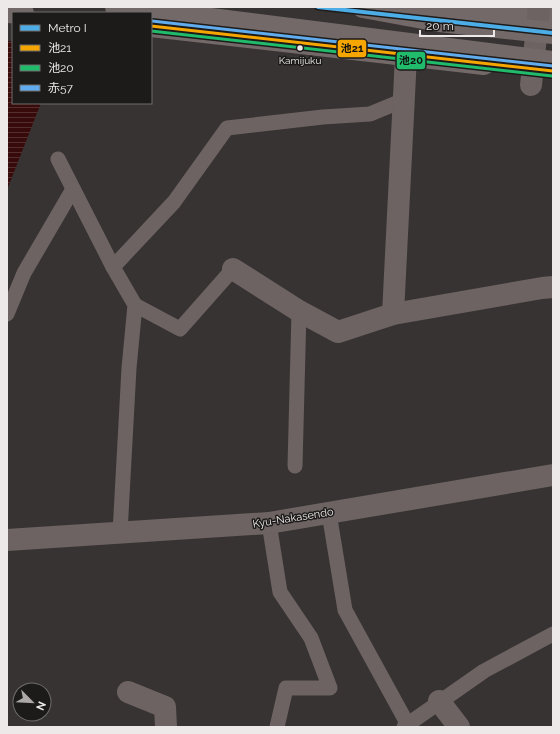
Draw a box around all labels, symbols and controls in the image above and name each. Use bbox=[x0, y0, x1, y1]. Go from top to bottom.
legend bbox=[12, 12, 152, 104]
scale bar bbox=[420, 12, 494, 38]
text: 20 m bbox=[426, 19, 454, 33]
text: Metro I bbox=[48, 21, 87, 35]
line badge: 池21 bbox=[337, 39, 367, 58]
text: 池21 bbox=[48, 41, 71, 55]
text: 池21 bbox=[341, 42, 364, 55]
marker: Kamijuku bbox=[295, 43, 305, 53]
line badge: 池20 bbox=[396, 51, 426, 70]
text: 池20 bbox=[399, 54, 423, 67]
place label: Kamijuku bbox=[279, 55, 321, 66]
text: 池20 bbox=[48, 61, 74, 75]
text: 赤57 bbox=[48, 81, 74, 95]
street label: Kyu-Nakasendo bbox=[252, 505, 335, 531]
north arrow bbox=[12, 682, 52, 722]
text: N bbox=[33, 699, 48, 712]

